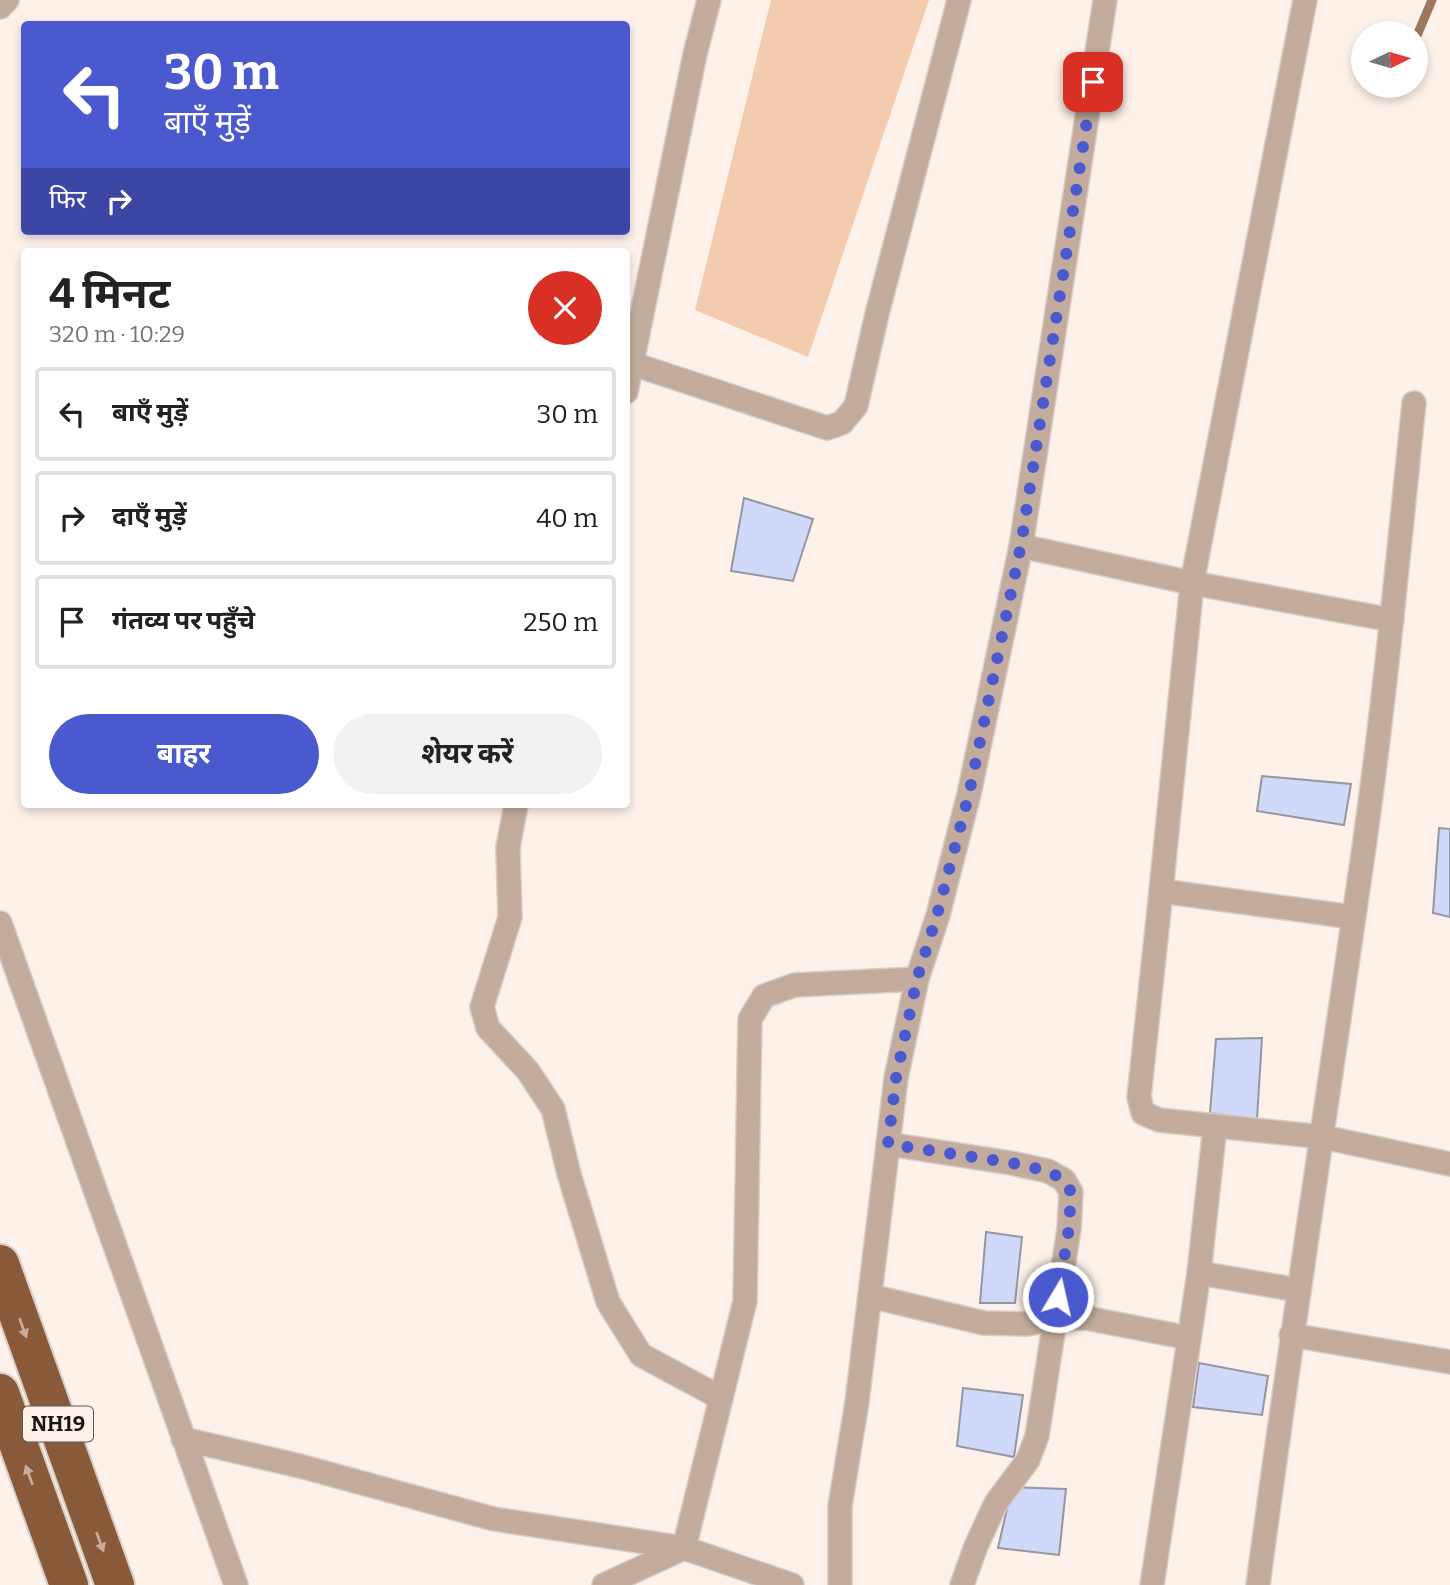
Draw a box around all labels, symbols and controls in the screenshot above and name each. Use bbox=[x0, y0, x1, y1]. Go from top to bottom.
north arrow bbox=[1351, 21, 1428, 98]
map controls bbox=[1351, 21, 1428, 98]
text: 30 m bbox=[164, 43, 279, 102]
icon: left bbox=[49, 49, 140, 140]
pin bbox=[1063, 52, 1123, 112]
icon: arrive bbox=[1074, 63, 1112, 101]
text: बाएँ मुड़ें bbox=[164, 103, 251, 141]
icon: right bbox=[100, 182, 138, 220]
text: फिर bbox=[49, 184, 86, 215]
text: 4 मिनट bbox=[49, 269, 170, 319]
button: close bbox=[528, 271, 602, 345]
text: 320 m · 10:29 bbox=[49, 320, 185, 348]
icon: left bbox=[53, 395, 91, 433]
text: बाएँ मुड़ें bbox=[112, 397, 188, 428]
text: 30 m bbox=[537, 399, 598, 430]
icon: right bbox=[53, 499, 91, 537]
text: दाएँ मुड़ें bbox=[112, 501, 187, 532]
text: 40 m bbox=[536, 503, 598, 534]
icon: arrive bbox=[53, 603, 91, 641]
text: गंतव्य पर पहुँचे bbox=[112, 605, 255, 636]
text: 250 m bbox=[523, 607, 598, 638]
button: बाहर bbox=[49, 714, 319, 794]
button: शेयर करें bbox=[333, 714, 602, 794]
position arrow bbox=[1021, 1260, 1095, 1334]
one-way arrow bbox=[18, 1318, 29, 1339]
road number: NH19 bbox=[23, 1406, 93, 1442]
one-way arrow bbox=[23, 1464, 34, 1485]
one-way arrow bbox=[95, 1532, 106, 1553]

